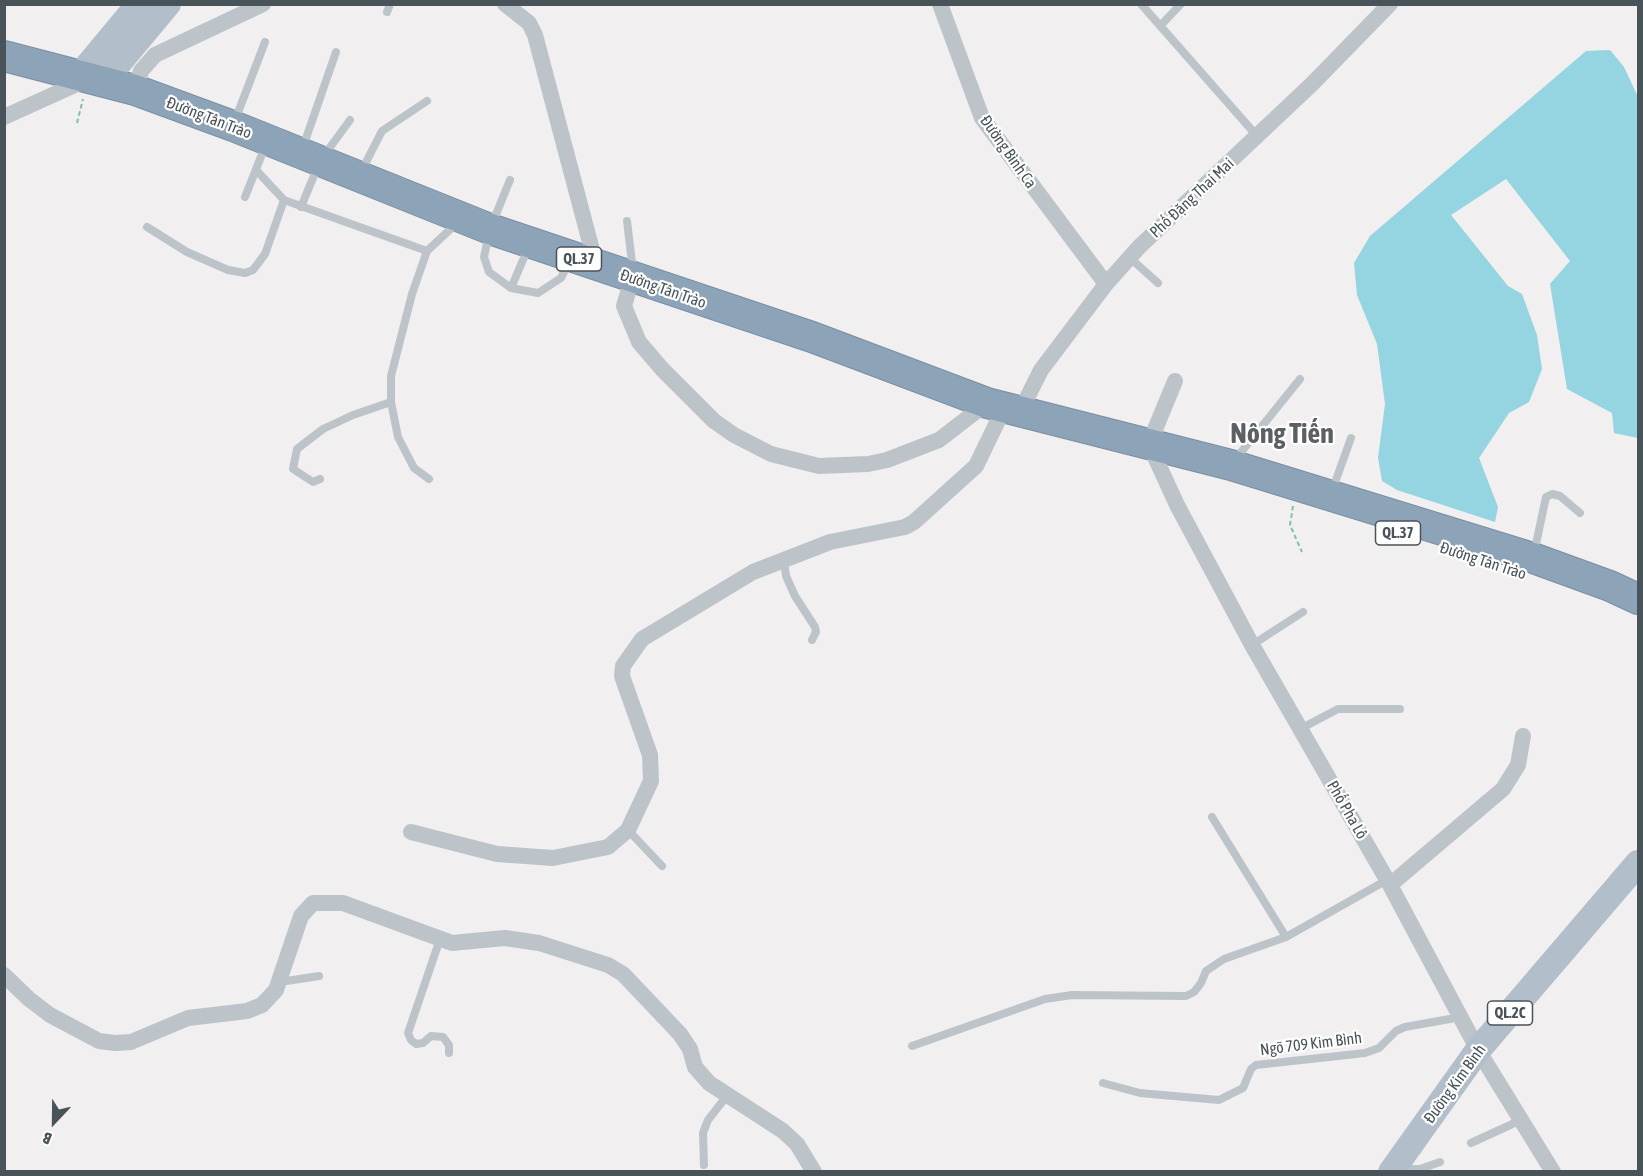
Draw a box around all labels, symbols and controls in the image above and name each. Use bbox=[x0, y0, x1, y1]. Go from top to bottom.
street label: Đường Tân Trào bbox=[164, 93, 254, 143]
street label: Đường Bình Ca bbox=[976, 112, 1040, 192]
street label: Phố Đặng Thai Mai bbox=[1146, 154, 1238, 242]
road number: QL.37 bbox=[556, 247, 602, 271]
street label: Đường Tân Trào bbox=[617, 265, 709, 313]
district label: Nông Tiến bbox=[1230, 417, 1334, 451]
road number: QL.37 bbox=[1376, 521, 1420, 545]
street label: Đường Tân Trào bbox=[1437, 538, 1529, 584]
street label: Phố Pha Lô bbox=[1323, 777, 1371, 843]
road number: QL.2C bbox=[1488, 1001, 1532, 1025]
street label: Ngõ 709 Kim Bình bbox=[1259, 1028, 1363, 1060]
street label: Đường Kim Bình bbox=[1420, 1041, 1490, 1127]
north arrow bbox=[24, 1092, 84, 1152]
text: B bbox=[40, 1129, 54, 1148]

